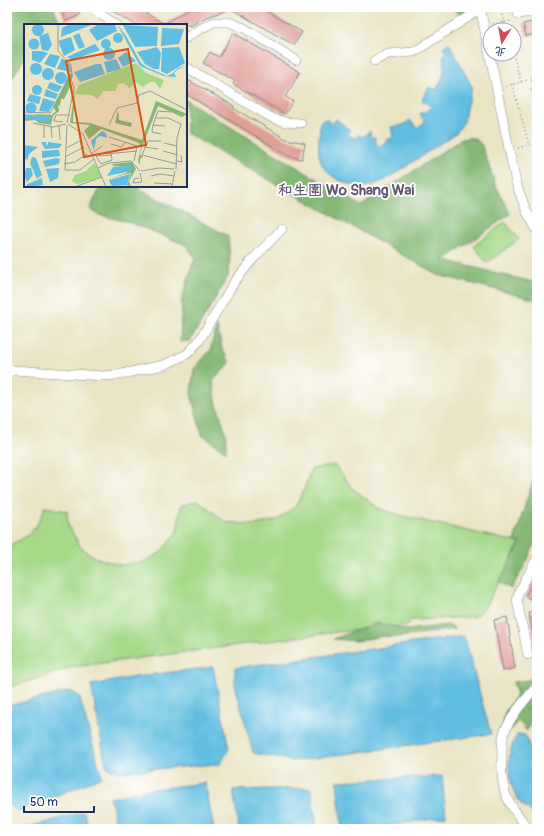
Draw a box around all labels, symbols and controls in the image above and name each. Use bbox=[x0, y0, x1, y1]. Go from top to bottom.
north arrow bbox=[482, 22, 522, 62]
inset map bbox=[24, 24, 187, 187]
text: 北 bbox=[494, 44, 507, 59]
district label: 和生圍 Wo Shang Wai bbox=[278, 181, 415, 200]
scale bar bbox=[24, 788, 94, 814]
text: 50 m bbox=[30, 795, 58, 810]

